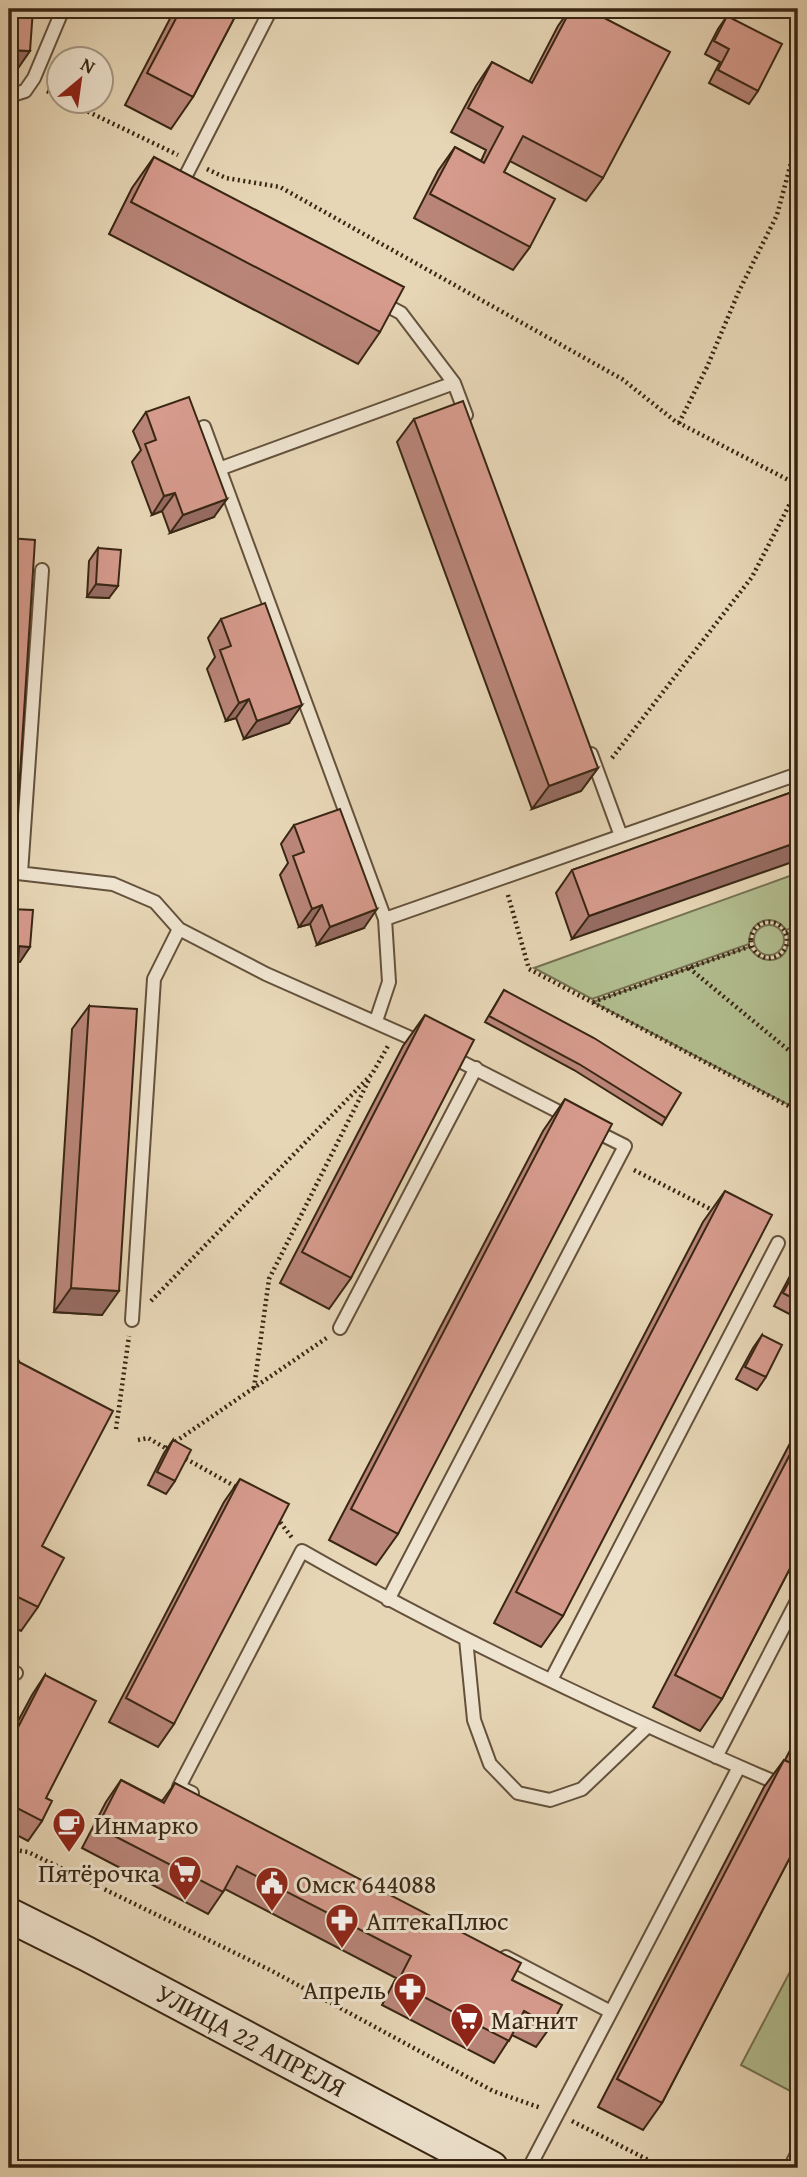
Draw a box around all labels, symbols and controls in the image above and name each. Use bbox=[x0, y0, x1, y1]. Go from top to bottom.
north arrow bbox=[46, 46, 116, 116]
text: N bbox=[76, 50, 101, 81]
cafe icon: Инмарко bbox=[50, 1805, 88, 1854]
place label: Инмарко bbox=[94, 1805, 198, 1844]
place label: Пятёрочка bbox=[38, 1853, 161, 1892]
supermarket icon: Пятёрочка bbox=[166, 1853, 204, 1902]
public building icon: Омск 644088 bbox=[253, 1864, 291, 1913]
place label: Омск 644088 bbox=[296, 1864, 436, 1903]
pharmacy icon: АптекаПлюс bbox=[323, 1901, 361, 1950]
place label: АптекаПлюс bbox=[366, 1901, 509, 1940]
place label: Апрель bbox=[303, 1970, 386, 2009]
pharmacy icon: Апрель bbox=[391, 1970, 429, 2019]
street label: УЛИЦА 22 АПРЕЛЯ bbox=[149, 1973, 353, 2107]
supermarket icon: Магнит bbox=[448, 2000, 486, 2049]
place label: Магнит bbox=[491, 2000, 578, 2039]

